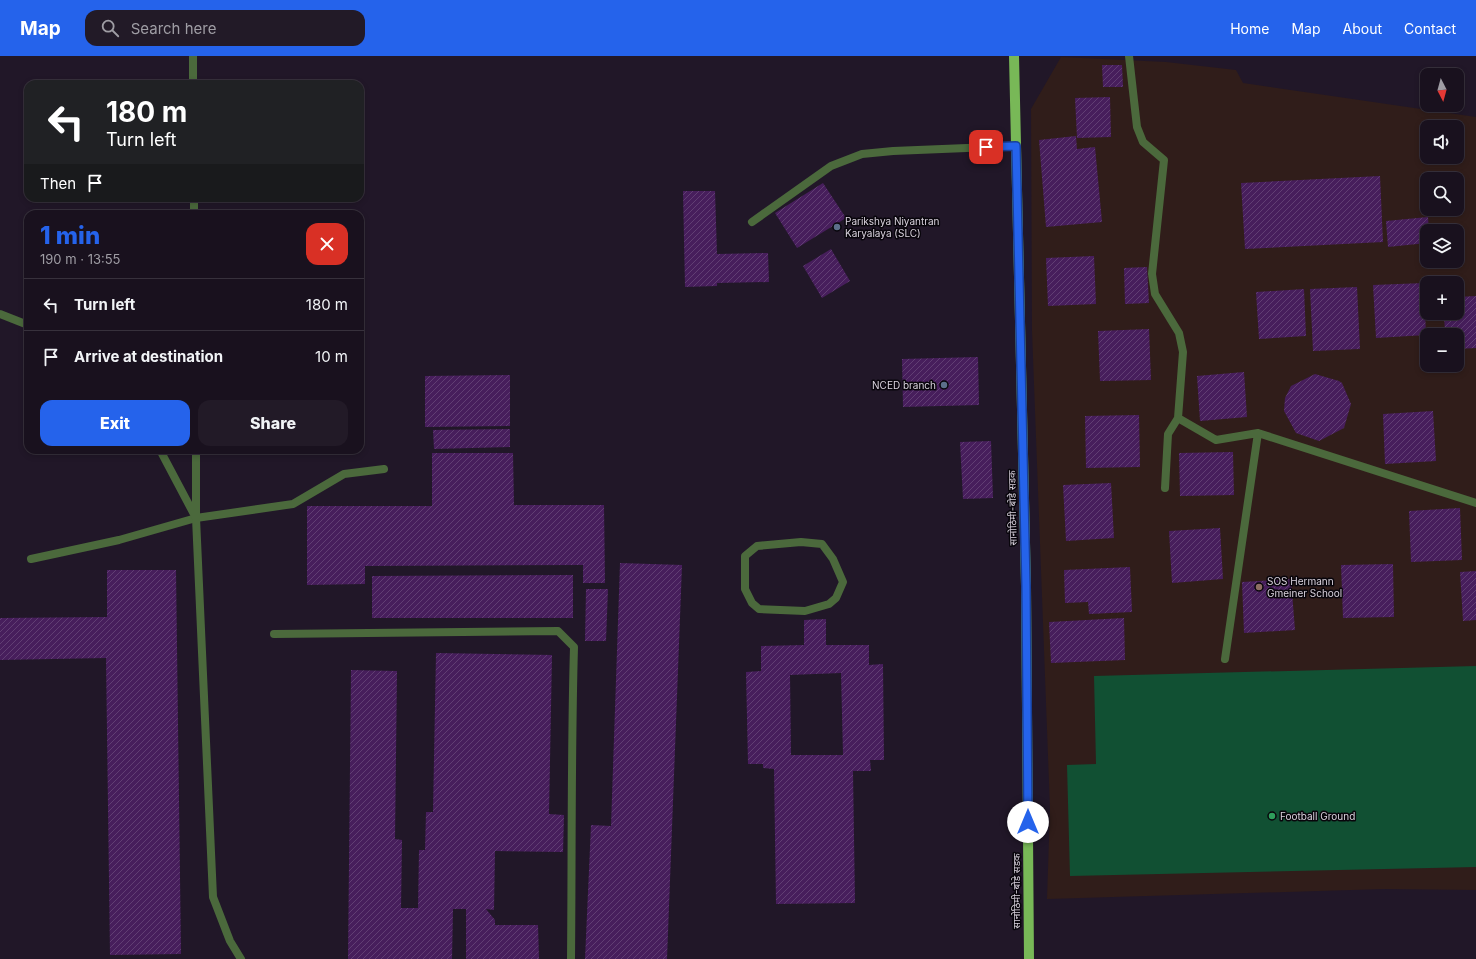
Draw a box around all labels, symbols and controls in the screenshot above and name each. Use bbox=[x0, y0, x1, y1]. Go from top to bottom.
search box bbox=[85, 10, 365, 46]
text: Map bbox=[20, 17, 61, 40]
icon: search bbox=[99, 17, 121, 39]
text: Search here bbox=[131, 19, 216, 38]
text: Home bbox=[1230, 20, 1269, 37]
text: Map bbox=[1291, 20, 1321, 37]
text: About bbox=[1343, 20, 1382, 37]
text: Contact bbox=[1404, 20, 1456, 37]
north arrow bbox=[1420, 68, 1464, 112]
map controls bbox=[1420, 68, 1464, 372]
text: 180 m bbox=[106, 95, 187, 129]
icon: left bbox=[40, 96, 92, 148]
button: sound bbox=[1420, 120, 1464, 164]
text: Turn left bbox=[106, 129, 176, 150]
pin bbox=[969, 130, 1003, 164]
icon: arrive bbox=[975, 136, 997, 158]
icon: arrive bbox=[84, 172, 106, 194]
button: search bbox=[1420, 172, 1464, 216]
text: Then bbox=[40, 174, 76, 193]
place label: Parikshya Niyantran Karyalaya (SLC) bbox=[845, 215, 940, 239]
text: 1 min bbox=[40, 221, 100, 250]
marker: Parikshya Niyantran Karyalaya (SLC) bbox=[832, 222, 842, 232]
button: close bbox=[306, 223, 348, 265]
button: layers bbox=[1420, 224, 1464, 268]
text: 190 m · 13:55 bbox=[40, 251, 121, 267]
button: + bbox=[1420, 276, 1464, 320]
icon: left bbox=[40, 294, 62, 316]
text: Turn left bbox=[74, 295, 135, 314]
text: 180 m bbox=[306, 295, 348, 314]
button: − bbox=[1420, 328, 1464, 372]
icon: arrive bbox=[40, 346, 62, 368]
text: Arrive at destination bbox=[74, 347, 223, 366]
text: 10 m bbox=[315, 347, 348, 366]
place label: NCED branch bbox=[872, 379, 936, 391]
marker: NCED branch bbox=[939, 380, 949, 390]
button: Exit bbox=[40, 400, 190, 446]
button: Share bbox=[198, 400, 348, 446]
street label: सानोठिमी-बोडे सडक bbox=[1005, 470, 1019, 546]
place label: SOS Hermann Gmeiner School bbox=[1267, 575, 1342, 599]
marker: SOS Hermann Gmeiner School bbox=[1254, 582, 1264, 592]
position arrow bbox=[1007, 801, 1049, 843]
place label: Football Ground bbox=[1280, 810, 1355, 822]
marker: Football Ground bbox=[1267, 811, 1277, 821]
street label: सानोठिमी-बोडे सडक bbox=[1010, 853, 1022, 929]

